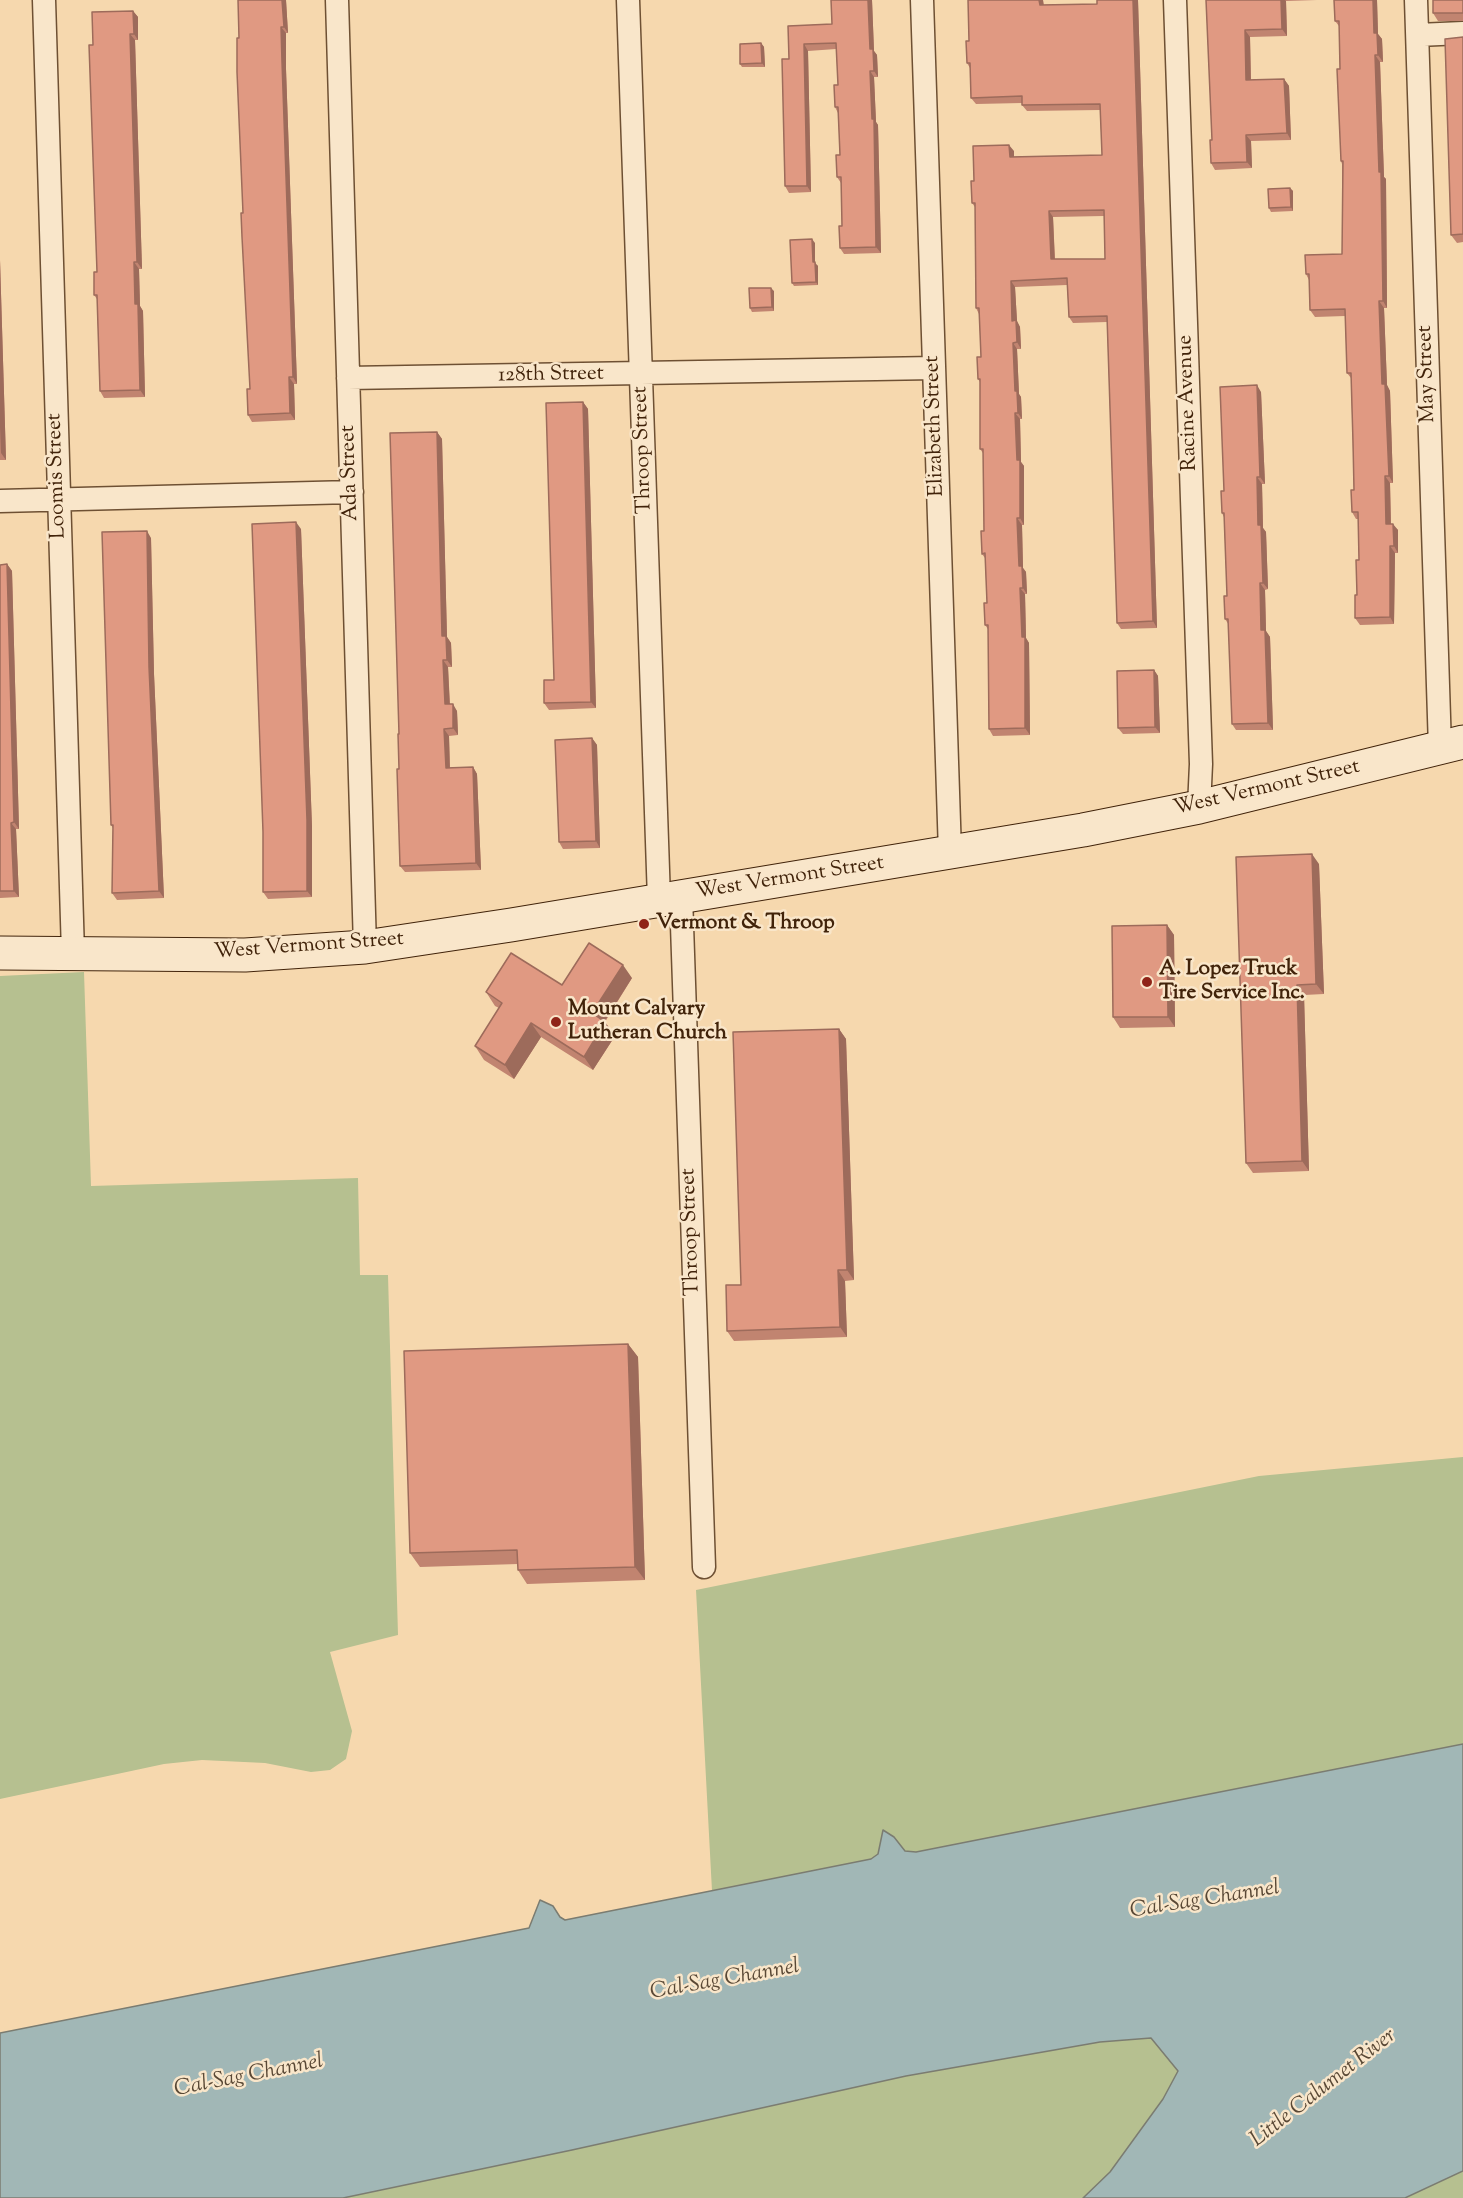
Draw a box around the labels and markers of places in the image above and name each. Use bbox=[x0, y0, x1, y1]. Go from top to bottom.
place label: Vermont & Throop bbox=[656, 911, 835, 937]
marker: Vermont & Throop bbox=[637, 917, 651, 931]
place label: A. Lopez Truck Tire Service Inc. bbox=[1159, 957, 1305, 1007]
marker: A. Lopez Truck Tire Service Inc. bbox=[1140, 975, 1154, 989]
place label: Mount Calvary Lutheran Church bbox=[568, 997, 727, 1047]
marker: Mount Calvary Lutheran Church bbox=[549, 1015, 563, 1029]

